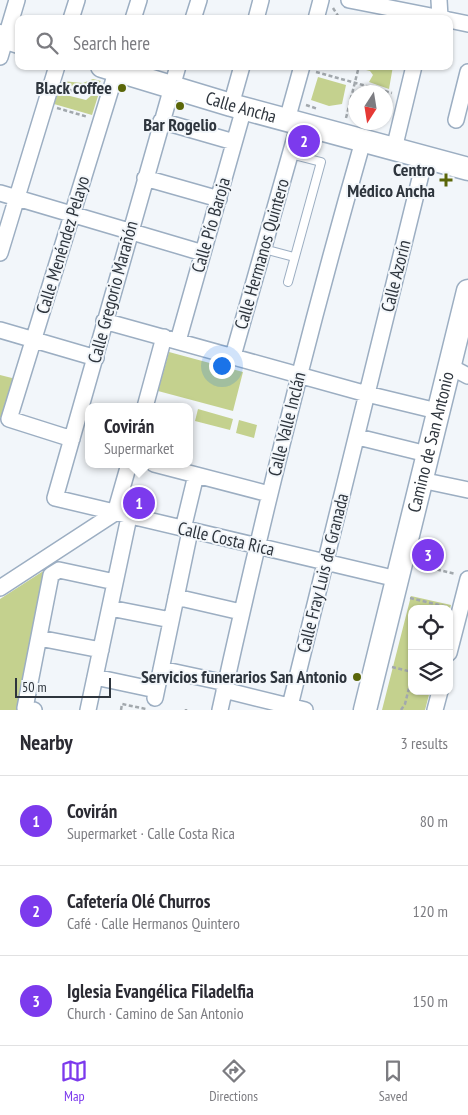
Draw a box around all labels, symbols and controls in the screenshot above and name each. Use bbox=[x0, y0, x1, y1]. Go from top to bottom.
search box bbox=[15, 15, 453, 70]
icon: search bbox=[33, 29, 61, 57]
text: Search here bbox=[73, 31, 150, 55]
place label: Black coffee bbox=[36, 76, 112, 99]
marker: Black coffee bbox=[116, 82, 128, 94]
north arrow bbox=[348, 85, 393, 130]
street label: Calle Ancha bbox=[203, 86, 279, 128]
marker: Bar Rogelio bbox=[174, 100, 186, 112]
place label: Bar Rogelio bbox=[143, 113, 217, 136]
pin: 2 bbox=[288, 122, 320, 160]
place label: Centro Médico Ancha bbox=[347, 158, 435, 202]
street label: Calle Menéndez Pelayo bbox=[31, 173, 94, 317]
marker: Centro Médico Ancha bbox=[439, 173, 453, 187]
street label: Calle Pío Baroja bbox=[186, 175, 235, 275]
street label: Calle Hermanos Quintero bbox=[229, 176, 294, 332]
street label: Calle Gregorio Marañón bbox=[82, 218, 143, 366]
street label: Calle Azorín bbox=[375, 237, 416, 314]
your location bbox=[209, 353, 235, 379]
street label: Calle Valle Inclán bbox=[262, 369, 311, 478]
street label: Camino de San Antonio bbox=[402, 369, 459, 515]
popup bbox=[85, 403, 193, 468]
text: Covirán bbox=[104, 414, 154, 438]
text: Supermarket bbox=[104, 438, 174, 458]
pin: 1 bbox=[123, 484, 155, 522]
street label: Calle Fray Luis de Granada bbox=[292, 491, 353, 655]
street label: Calle Costa Rica bbox=[175, 516, 277, 561]
pin: 3 bbox=[412, 536, 444, 574]
map controls bbox=[408, 605, 453, 695]
button: locate bbox=[408, 605, 453, 650]
button: layers bbox=[408, 650, 453, 695]
place label: Servicios funerarios San Antonio bbox=[141, 665, 347, 688]
marker: Servicios funerarios San Antonio bbox=[351, 671, 363, 683]
scale bar bbox=[15, 675, 111, 698]
text: 50 m bbox=[22, 678, 47, 696]
text: Nearby bbox=[20, 729, 73, 756]
text: 3 results bbox=[401, 733, 448, 753]
text: Covirán bbox=[67, 799, 117, 823]
text: 1 bbox=[32, 811, 40, 831]
text: 80 m bbox=[420, 811, 448, 831]
text: Supermarket · Calle Costa Rica bbox=[67, 823, 235, 843]
text: Cafetería Olé Churros bbox=[67, 889, 210, 913]
text: 2 bbox=[32, 901, 40, 921]
text: 120 m bbox=[413, 901, 448, 921]
text: Café · Calle Hermanos Quintero bbox=[67, 913, 240, 933]
text: Iglesia Evangélica Filadelfia bbox=[67, 979, 254, 1003]
text: 3 bbox=[32, 991, 40, 1011]
text: 150 m bbox=[413, 991, 448, 1011]
text: Church · Camino de San Antonio bbox=[67, 1003, 244, 1023]
tab: Map bbox=[60, 1057, 88, 1105]
tab: Directions bbox=[209, 1057, 258, 1105]
tab: Saved bbox=[379, 1057, 408, 1105]

